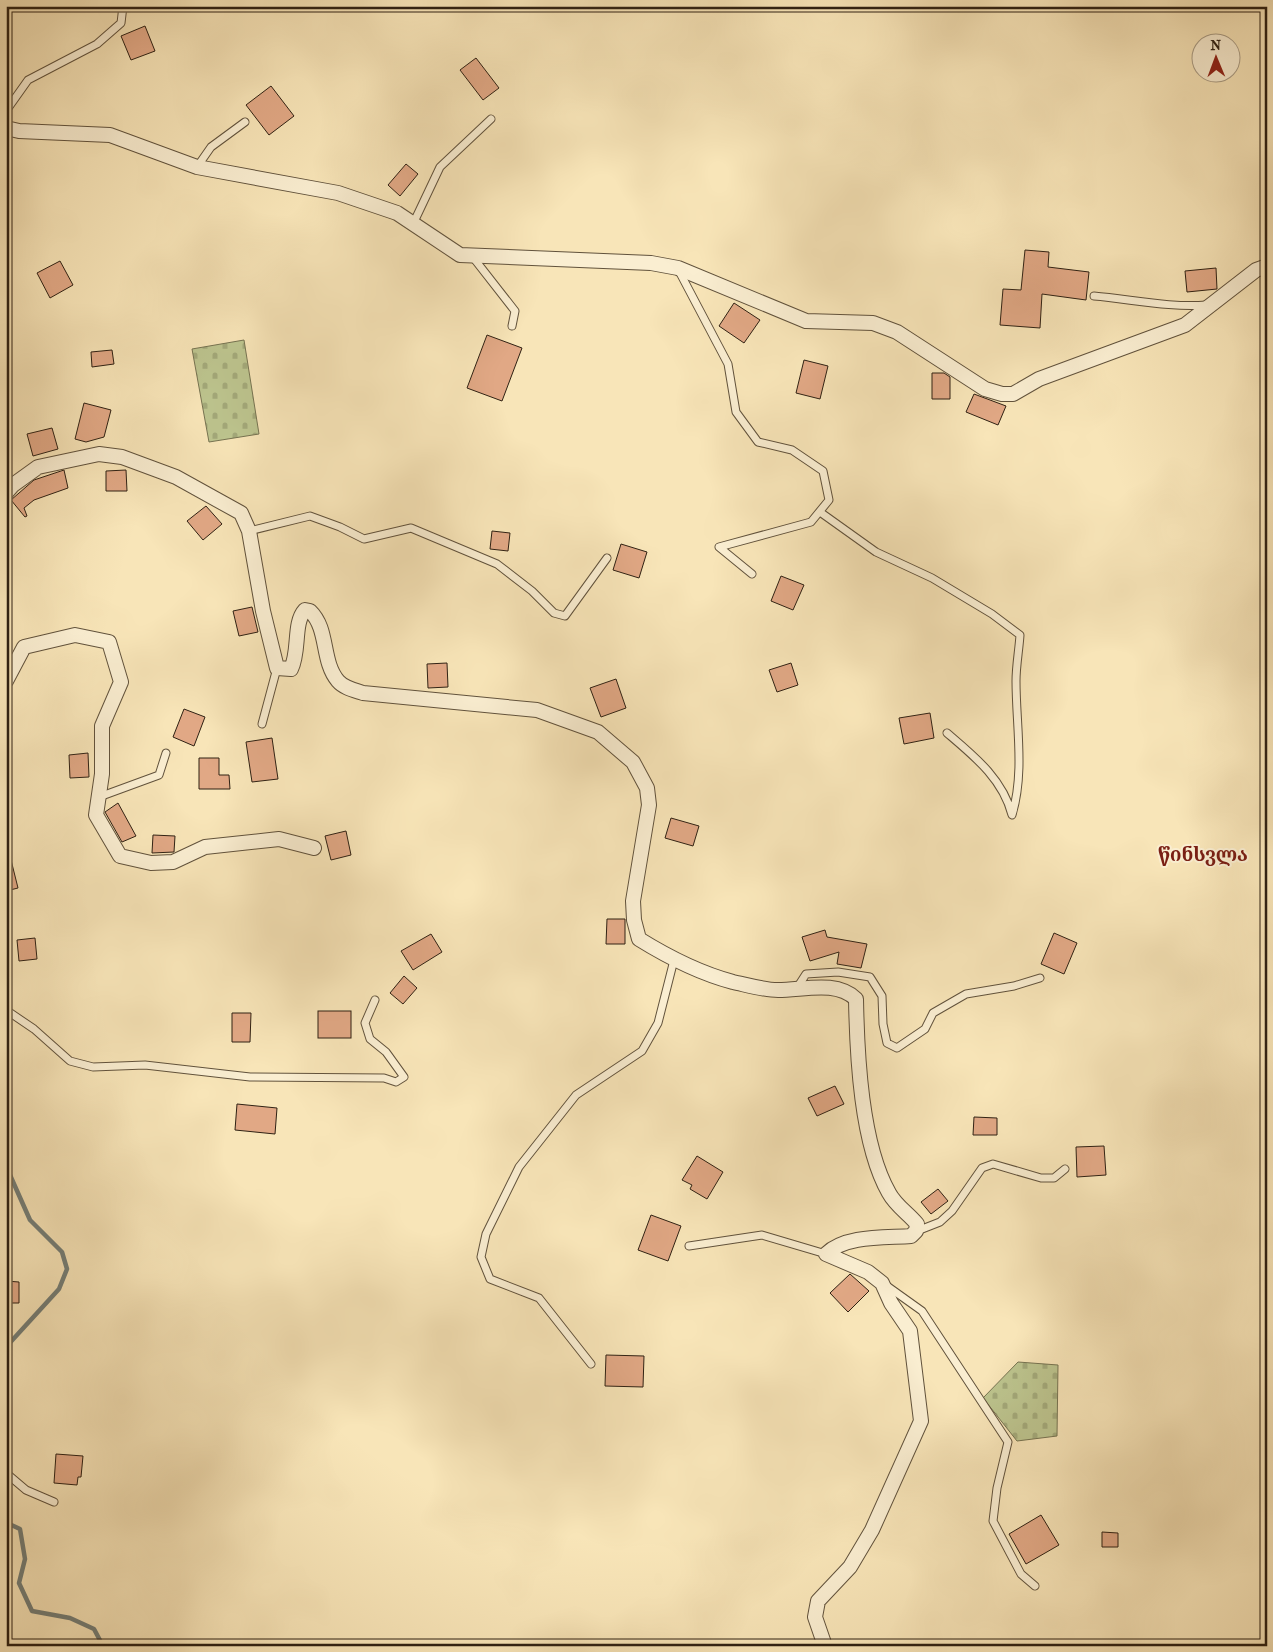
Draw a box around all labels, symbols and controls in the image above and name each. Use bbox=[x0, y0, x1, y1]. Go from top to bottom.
north arrow bbox=[1190, 32, 1240, 82]
text: N bbox=[1210, 37, 1222, 54]
district label: წინსვლა bbox=[1158, 844, 1248, 866]

